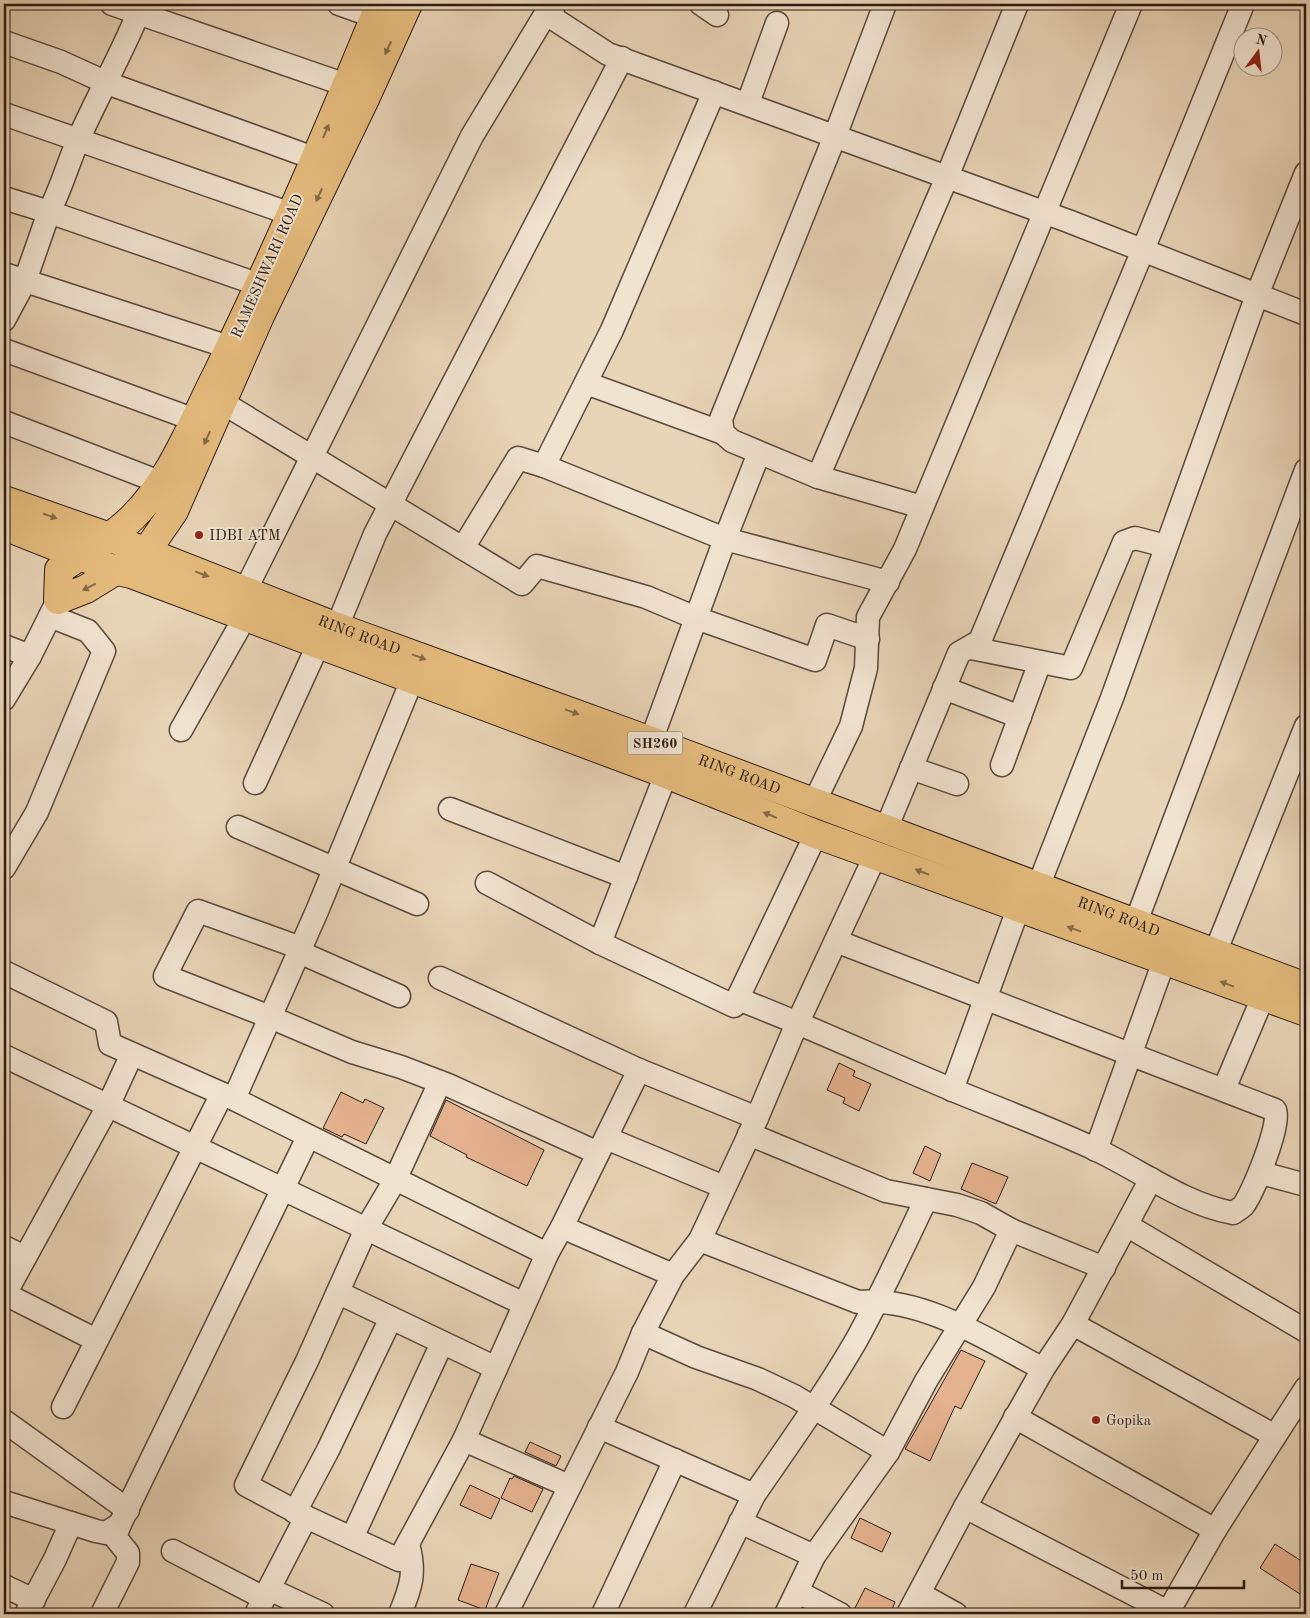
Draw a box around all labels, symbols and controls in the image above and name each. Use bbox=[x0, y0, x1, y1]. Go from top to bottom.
north arrow bbox=[1232, 28, 1282, 78]
text: N bbox=[1254, 32, 1268, 49]
one-way arrow bbox=[384, 41, 392, 55]
one-way arrow bbox=[323, 124, 331, 138]
one-way arrow bbox=[315, 188, 323, 202]
street label: RAMESHWARI ROAD bbox=[230, 192, 307, 341]
one-way arrow bbox=[202, 431, 210, 445]
one-way arrow bbox=[43, 512, 58, 520]
marker: IDBI ATM bbox=[193, 529, 205, 541]
place label: IDBI ATM bbox=[209, 529, 281, 544]
one-way arrow bbox=[194, 571, 209, 578]
one-way arrow bbox=[81, 583, 96, 591]
street label: RING ROAD bbox=[315, 614, 402, 658]
one-way arrow bbox=[412, 653, 427, 661]
one-way arrow bbox=[564, 709, 579, 716]
road number: SH260 bbox=[628, 731, 682, 754]
street label: RING ROAD bbox=[696, 753, 782, 798]
one-way arrow bbox=[762, 811, 777, 819]
one-way arrow bbox=[914, 868, 929, 876]
street label: RING ROAD bbox=[1075, 896, 1161, 940]
one-way arrow bbox=[1067, 925, 1082, 932]
one-way arrow bbox=[1220, 980, 1235, 987]
marker: Gopika bbox=[1090, 1414, 1102, 1426]
place label: Gopika bbox=[1106, 1414, 1152, 1429]
scale bar bbox=[1122, 1558, 1245, 1590]
text: 50 m bbox=[1130, 1569, 1164, 1584]

